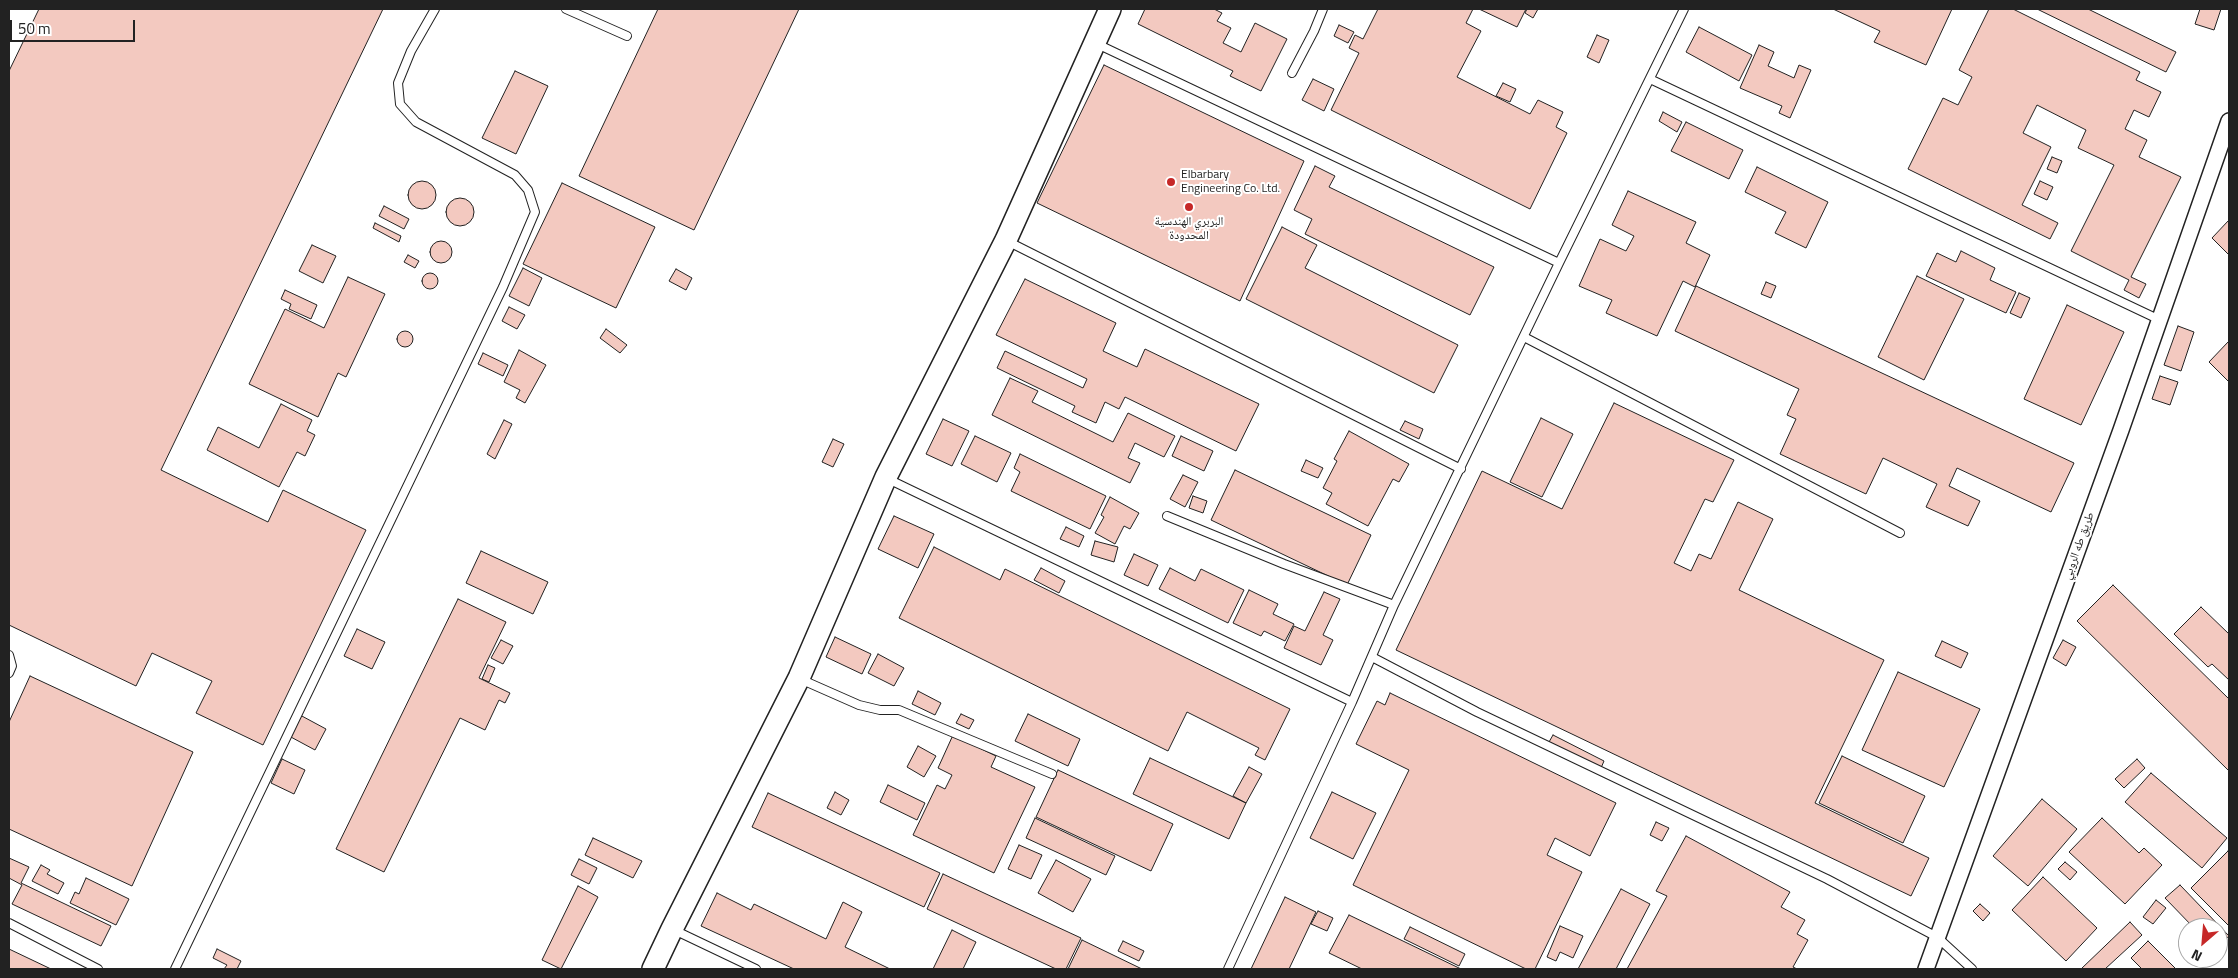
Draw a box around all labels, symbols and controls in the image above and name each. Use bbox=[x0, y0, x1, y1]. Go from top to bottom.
scale bar bbox=[12, 10, 138, 42]
text: 50 m bbox=[18, 17, 51, 40]
place label: Elbarbary Engineering Co. Ltd. bbox=[1181, 168, 1280, 196]
marker: Elbarbary Engineering Co. Ltd. bbox=[1165, 176, 1177, 188]
marker: البربري الهندسية المحدودة bbox=[1183, 201, 1195, 213]
place label: البربري الهندسية المحدودة bbox=[1155, 215, 1223, 243]
street label: طريق طه الروبي bbox=[2060, 510, 2098, 582]
north arrow bbox=[2178, 918, 2228, 968]
text: N bbox=[2187, 944, 2206, 967]

